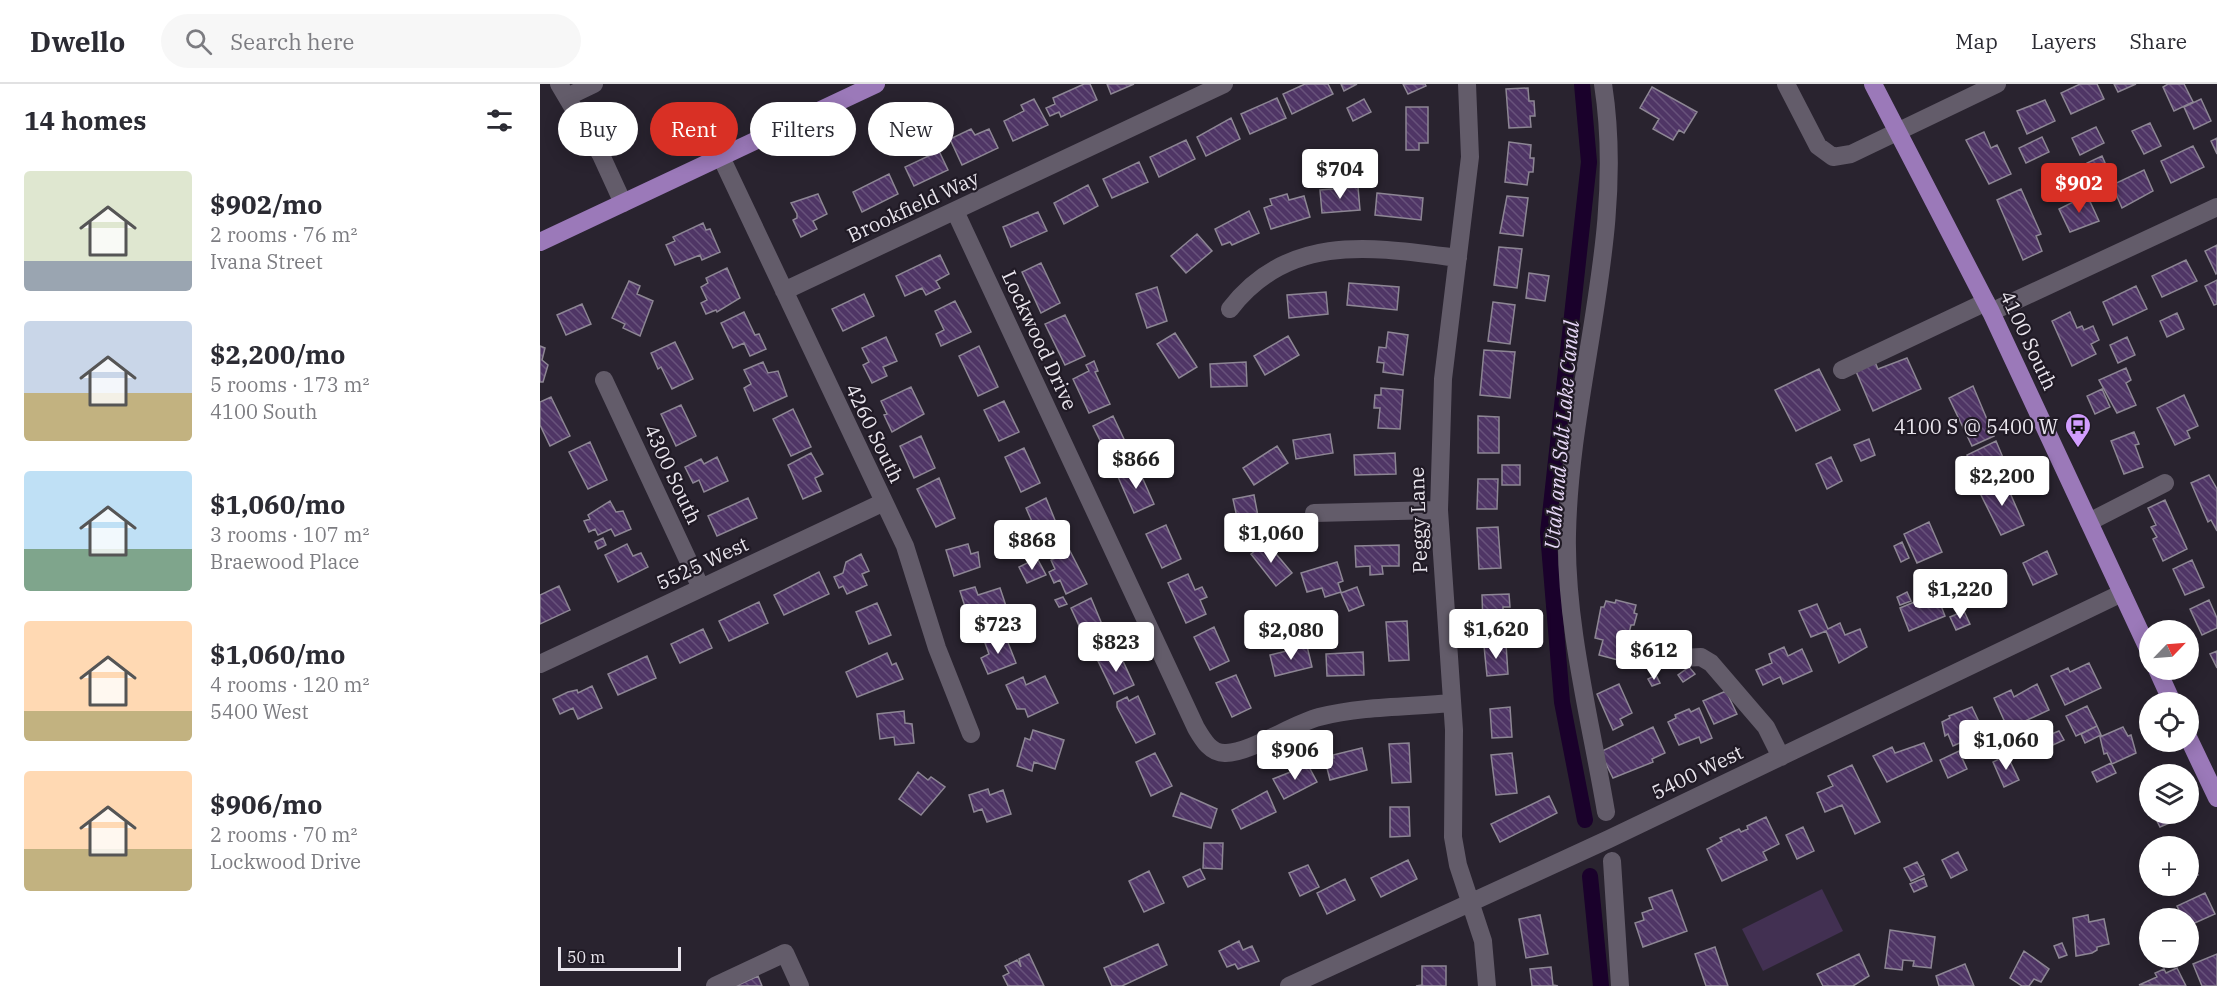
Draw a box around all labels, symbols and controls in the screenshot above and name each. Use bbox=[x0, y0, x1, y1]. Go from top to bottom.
search box bbox=[161, 14, 581, 68]
text: Dwello bbox=[30, 23, 125, 60]
icon: search bbox=[182, 25, 215, 58]
text: Search here bbox=[230, 27, 354, 56]
text: Map bbox=[1955, 27, 1998, 55]
text: Layers bbox=[2031, 27, 2097, 55]
text: Share bbox=[2130, 27, 2187, 55]
chip: Buy bbox=[558, 102, 638, 156]
chip: Rent bbox=[650, 102, 738, 156]
chip: Filters bbox=[750, 102, 856, 156]
chip: New bbox=[868, 102, 954, 156]
text: 14 homes bbox=[24, 103, 146, 137]
icon: filters bbox=[483, 104, 516, 137]
pin: $704 bbox=[1304, 149, 1376, 200]
text: $704 bbox=[1316, 155, 1364, 182]
pin: $902 bbox=[2043, 163, 2115, 214]
street label: Brookfield Way bbox=[843, 164, 984, 248]
text: $902 bbox=[2055, 169, 2103, 196]
text: $902/mo bbox=[210, 187, 322, 221]
icon: home bbox=[72, 195, 144, 267]
text: 2 rooms · 76 m² bbox=[210, 221, 357, 248]
text: Ivana Street bbox=[210, 248, 323, 275]
street label: Lockwood Drive bbox=[996, 266, 1084, 414]
street label: 4100 South bbox=[1994, 286, 2064, 394]
water label: Utah and Salt Lake Canal bbox=[1537, 318, 1585, 551]
text: $2,200/mo bbox=[210, 337, 345, 371]
icon: home bbox=[72, 345, 144, 417]
text: 5 rooms · 173 m² bbox=[210, 371, 369, 398]
street label: 4260 South bbox=[839, 379, 911, 487]
text: 4100 South bbox=[210, 398, 318, 425]
bus stop icon: 4100 S @ 5400 W bbox=[2063, 411, 2093, 449]
place label: 4100 S @ 5400 W bbox=[1894, 413, 2058, 440]
street label: 4300 South bbox=[638, 420, 708, 528]
pin: $866 bbox=[1100, 439, 1172, 490]
text: $866 bbox=[1112, 445, 1160, 472]
pin: $2,200 bbox=[1953, 456, 2051, 507]
text: $2,200 bbox=[1969, 462, 2035, 489]
street label: Peggy Lane bbox=[1403, 466, 1433, 574]
text: $1,060/mo bbox=[210, 487, 345, 521]
icon: home bbox=[72, 495, 144, 567]
pin: $1,060 bbox=[1222, 513, 1320, 564]
text: $1,060 bbox=[1238, 519, 1304, 546]
pin: $868 bbox=[996, 520, 1068, 571]
text: 3 rooms · 107 m² bbox=[210, 521, 369, 548]
text: $868 bbox=[1008, 526, 1056, 553]
street label: 5525 West bbox=[652, 530, 752, 596]
text: Braewood Place bbox=[210, 548, 359, 575]
pin: $1,220 bbox=[1911, 569, 2009, 620]
text: $1,220 bbox=[1927, 575, 1993, 602]
pin: $723 bbox=[962, 604, 1034, 655]
pin: $1,620 bbox=[1447, 609, 1545, 660]
text: $723 bbox=[974, 610, 1022, 637]
pin: $2,080 bbox=[1242, 610, 1340, 661]
text: $1,620 bbox=[1463, 615, 1529, 642]
text: $2,080 bbox=[1258, 616, 1324, 643]
north arrow bbox=[2139, 620, 2199, 680]
map controls bbox=[2139, 620, 2199, 968]
pin: $823 bbox=[1080, 622, 1152, 673]
text: $823 bbox=[1092, 628, 1140, 655]
pin: $612 bbox=[1618, 630, 1690, 681]
text: $612 bbox=[1630, 636, 1678, 663]
text: $1,060/mo bbox=[210, 637, 345, 671]
icon: home bbox=[72, 645, 144, 717]
text: 4 rooms · 120 m² bbox=[210, 671, 369, 698]
button: locate bbox=[2139, 692, 2199, 752]
text: 5400 West bbox=[210, 698, 309, 725]
pin: $1,060 bbox=[1957, 720, 2055, 771]
text: $1,060 bbox=[1973, 726, 2039, 753]
pin: $906 bbox=[1259, 730, 1331, 781]
text: $906 bbox=[1271, 736, 1319, 763]
street label: 5400 West bbox=[1647, 738, 1747, 806]
button: layers bbox=[2139, 764, 2199, 824]
text: $906/mo bbox=[210, 787, 322, 821]
icon: home bbox=[72, 795, 144, 867]
text: 2 rooms · 70 m² bbox=[210, 821, 357, 848]
button: + bbox=[2139, 836, 2199, 896]
text: Lockwood Drive bbox=[210, 848, 361, 875]
button: − bbox=[2139, 908, 2199, 968]
scale bar bbox=[558, 944, 681, 972]
text: 50 m bbox=[567, 947, 605, 967]

